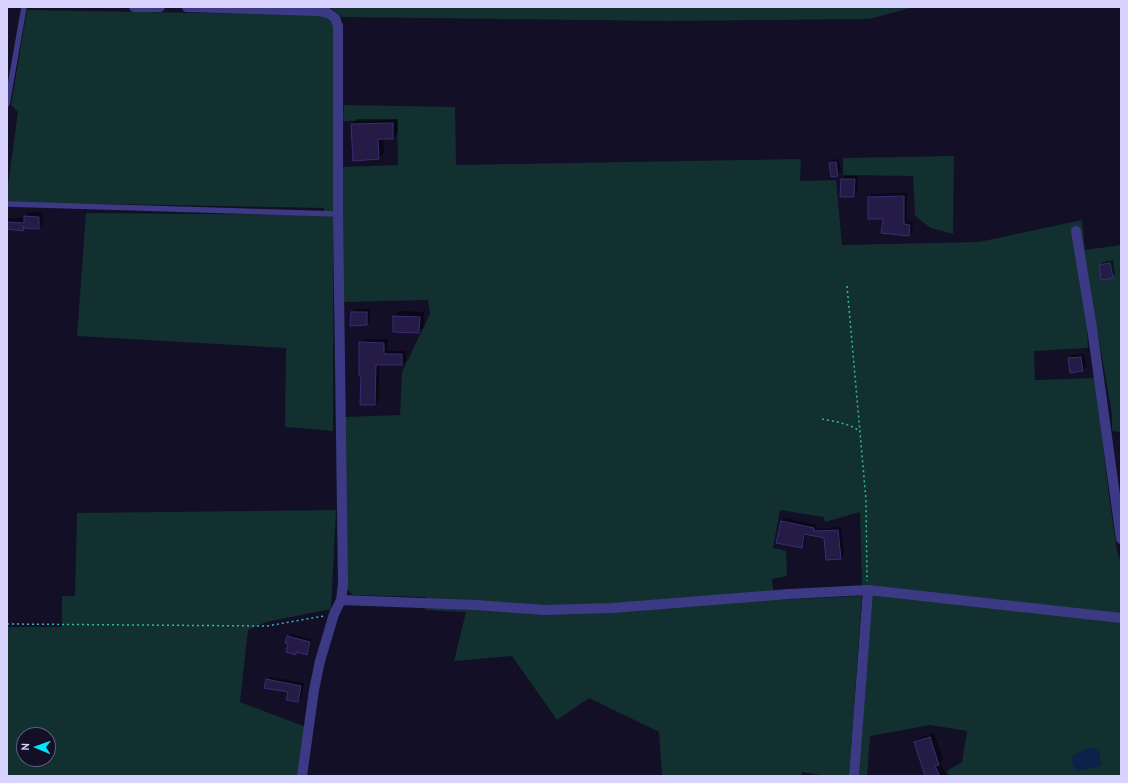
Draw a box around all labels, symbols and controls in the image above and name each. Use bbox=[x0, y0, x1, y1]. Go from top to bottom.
north arrow bbox=[16, 727, 56, 767]
text: N bbox=[18, 743, 32, 750]

